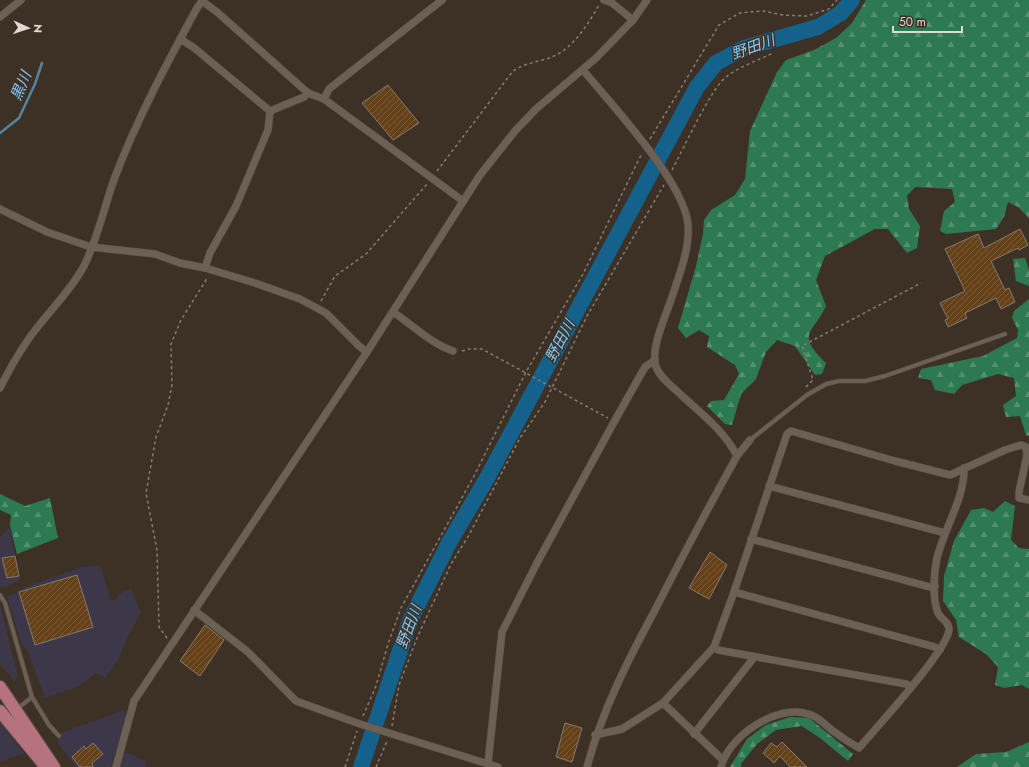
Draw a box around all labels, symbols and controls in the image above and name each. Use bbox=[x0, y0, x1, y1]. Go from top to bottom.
north arrow bbox=[8, 8, 48, 48]
scale bar bbox=[893, 8, 962, 34]
text: 50 m bbox=[899, 13, 926, 31]
text: N bbox=[30, 24, 46, 33]
water label: 野田川 bbox=[728, 28, 780, 65]
water label: 黒川 bbox=[5, 66, 38, 104]
water label: 野田川 bbox=[540, 314, 581, 366]
water label: 野田川 bbox=[391, 600, 428, 652]

